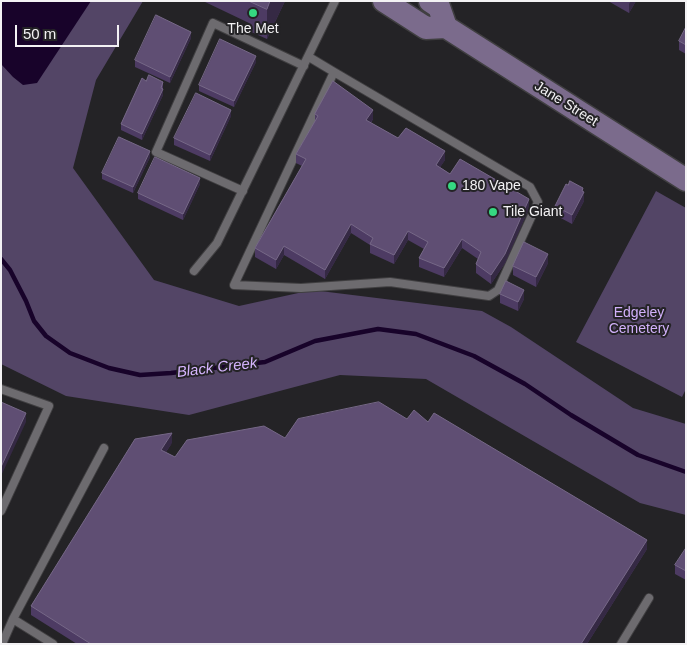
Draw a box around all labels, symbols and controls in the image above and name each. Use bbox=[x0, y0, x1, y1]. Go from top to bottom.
marker: The Met bbox=[247, 7, 259, 19]
scale bar bbox=[18, 15, 121, 47]
place label: The Met bbox=[227, 21, 279, 37]
text: 50 m bbox=[23, 25, 56, 42]
street label: Jane Street bbox=[531, 78, 601, 130]
place label: 180 Vape bbox=[462, 178, 521, 194]
marker: 180 Vape bbox=[446, 180, 458, 192]
place label: Tile Giant bbox=[503, 204, 562, 220]
marker: Tile Giant bbox=[487, 206, 499, 218]
park label: Edgeley Cemetery bbox=[609, 305, 669, 338]
water label: Black Creek bbox=[176, 354, 258, 382]

